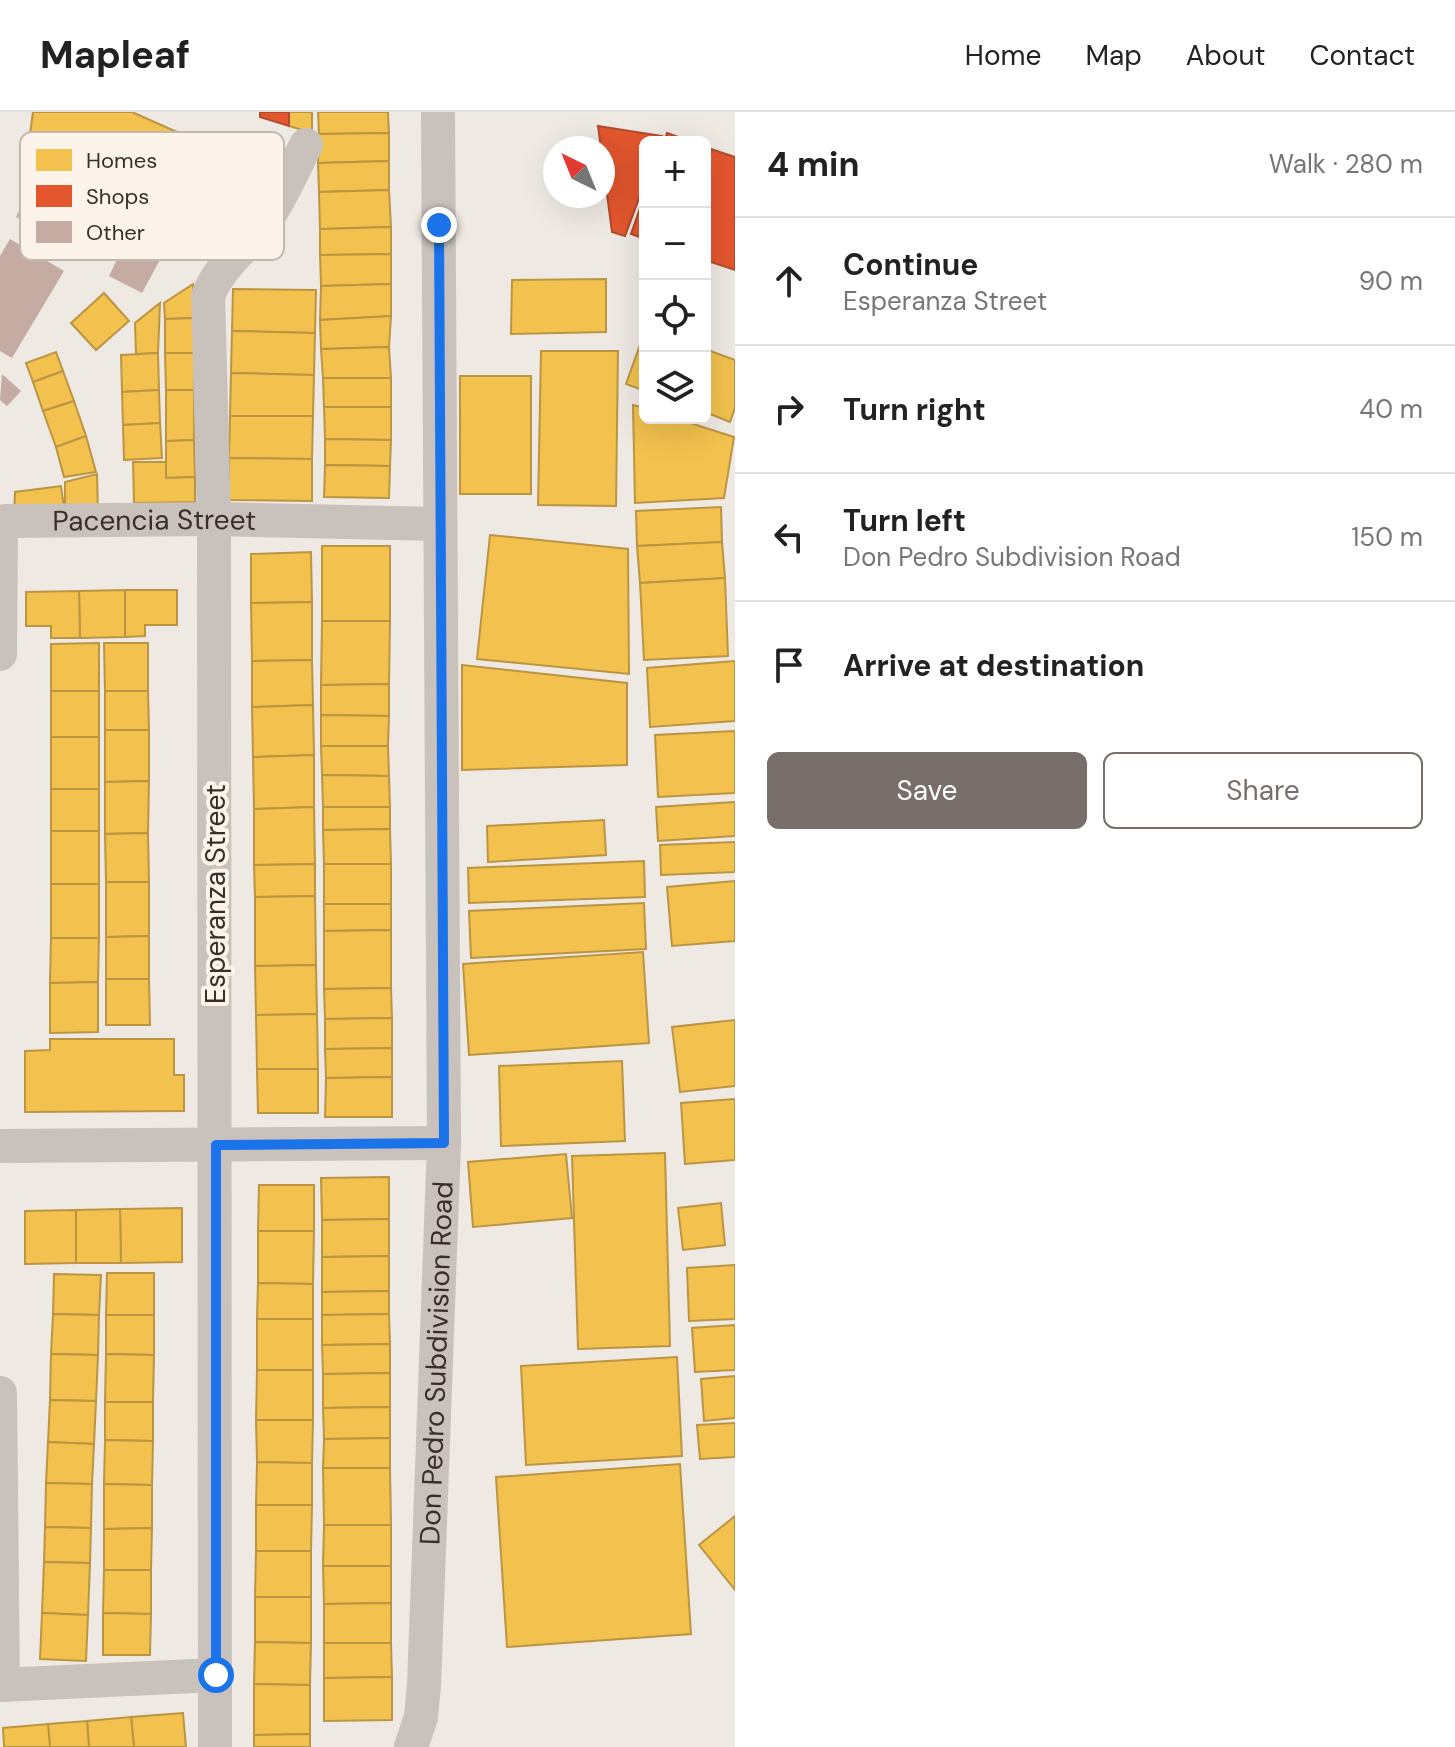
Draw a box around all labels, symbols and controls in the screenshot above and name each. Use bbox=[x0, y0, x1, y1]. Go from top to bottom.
text: Mapleaf bbox=[40, 30, 190, 80]
text: Home bbox=[965, 37, 1041, 74]
text: Map bbox=[1085, 37, 1142, 74]
text: About bbox=[1186, 37, 1265, 74]
text: Contact bbox=[1309, 37, 1415, 74]
legend bbox=[20, 132, 284, 260]
north arrow bbox=[543, 136, 615, 208]
map controls bbox=[639, 136, 711, 424]
button: + bbox=[639, 136, 711, 208]
text: 4 min bbox=[767, 142, 859, 187]
text: Homes bbox=[86, 146, 157, 175]
text: Walk · 280 m bbox=[1269, 147, 1423, 181]
text: Shops bbox=[86, 182, 149, 211]
route end bbox=[421, 207, 457, 243]
button: − bbox=[639, 208, 711, 280]
text: Other bbox=[86, 218, 145, 247]
text: Continue bbox=[843, 245, 978, 284]
icon: ahead bbox=[767, 259, 811, 303]
text: 90 m bbox=[1359, 264, 1423, 298]
button: locate bbox=[639, 280, 711, 352]
text: Esperanza Street bbox=[843, 284, 1047, 318]
button: layers bbox=[639, 352, 711, 424]
icon: right bbox=[767, 387, 811, 431]
text: Turn right bbox=[843, 390, 986, 429]
text: 40 m bbox=[1359, 392, 1423, 426]
street label: Pacencia Street bbox=[52, 501, 257, 540]
text: Turn left bbox=[843, 501, 966, 540]
icon: left bbox=[767, 515, 811, 559]
text: 150 m bbox=[1351, 520, 1423, 554]
text: Don Pedro Subdivision Road bbox=[843, 540, 1181, 574]
icon: arrive bbox=[767, 643, 811, 687]
text: Arrive at destination bbox=[843, 646, 1144, 685]
button: Save bbox=[767, 752, 1087, 829]
button: Share bbox=[1103, 752, 1423, 829]
street label: Esperanza Street bbox=[197, 784, 234, 1004]
street label: Don Pedro Subdivision Road bbox=[411, 1180, 462, 1546]
route start bbox=[198, 1657, 234, 1693]

